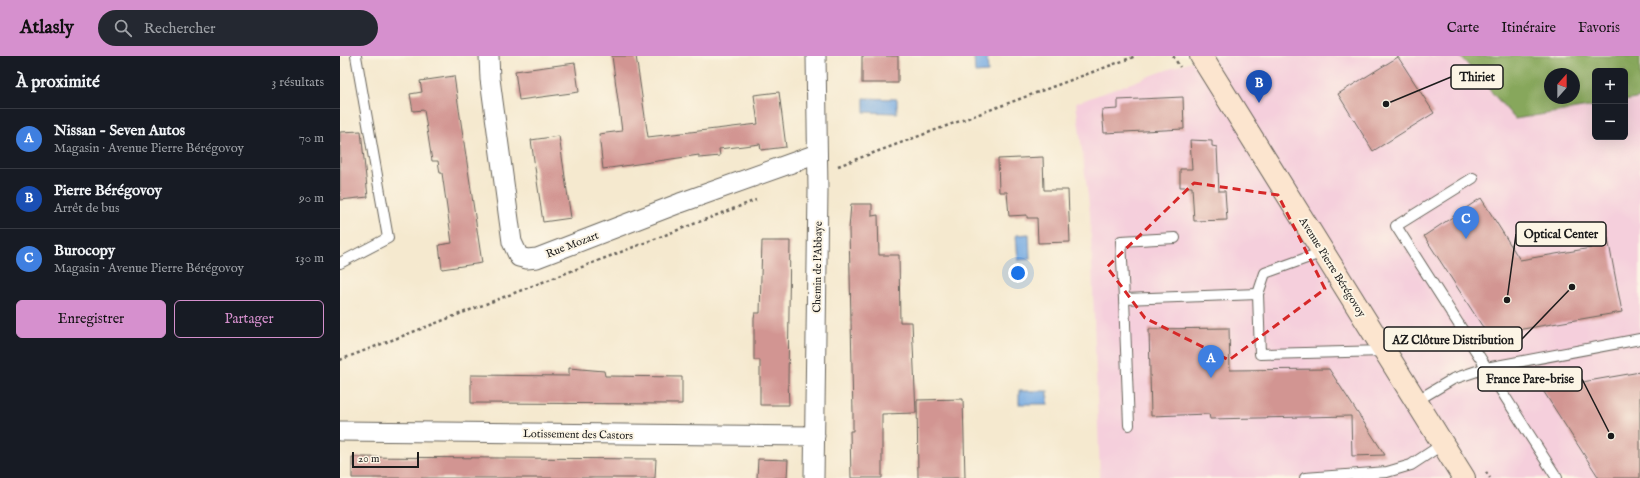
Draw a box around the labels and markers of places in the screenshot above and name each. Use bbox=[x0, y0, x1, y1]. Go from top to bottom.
callout: Thiriet bbox=[1451, 65, 1503, 89]
pin: B bbox=[1246, 70, 1272, 103]
pin: C bbox=[1453, 206, 1479, 239]
callout: Optical Center bbox=[1516, 222, 1606, 246]
callout: AZ Clôture Distribution bbox=[1384, 327, 1522, 351]
pin: A bbox=[1198, 345, 1224, 378]
callout: France Pare-brise bbox=[1478, 367, 1582, 391]

